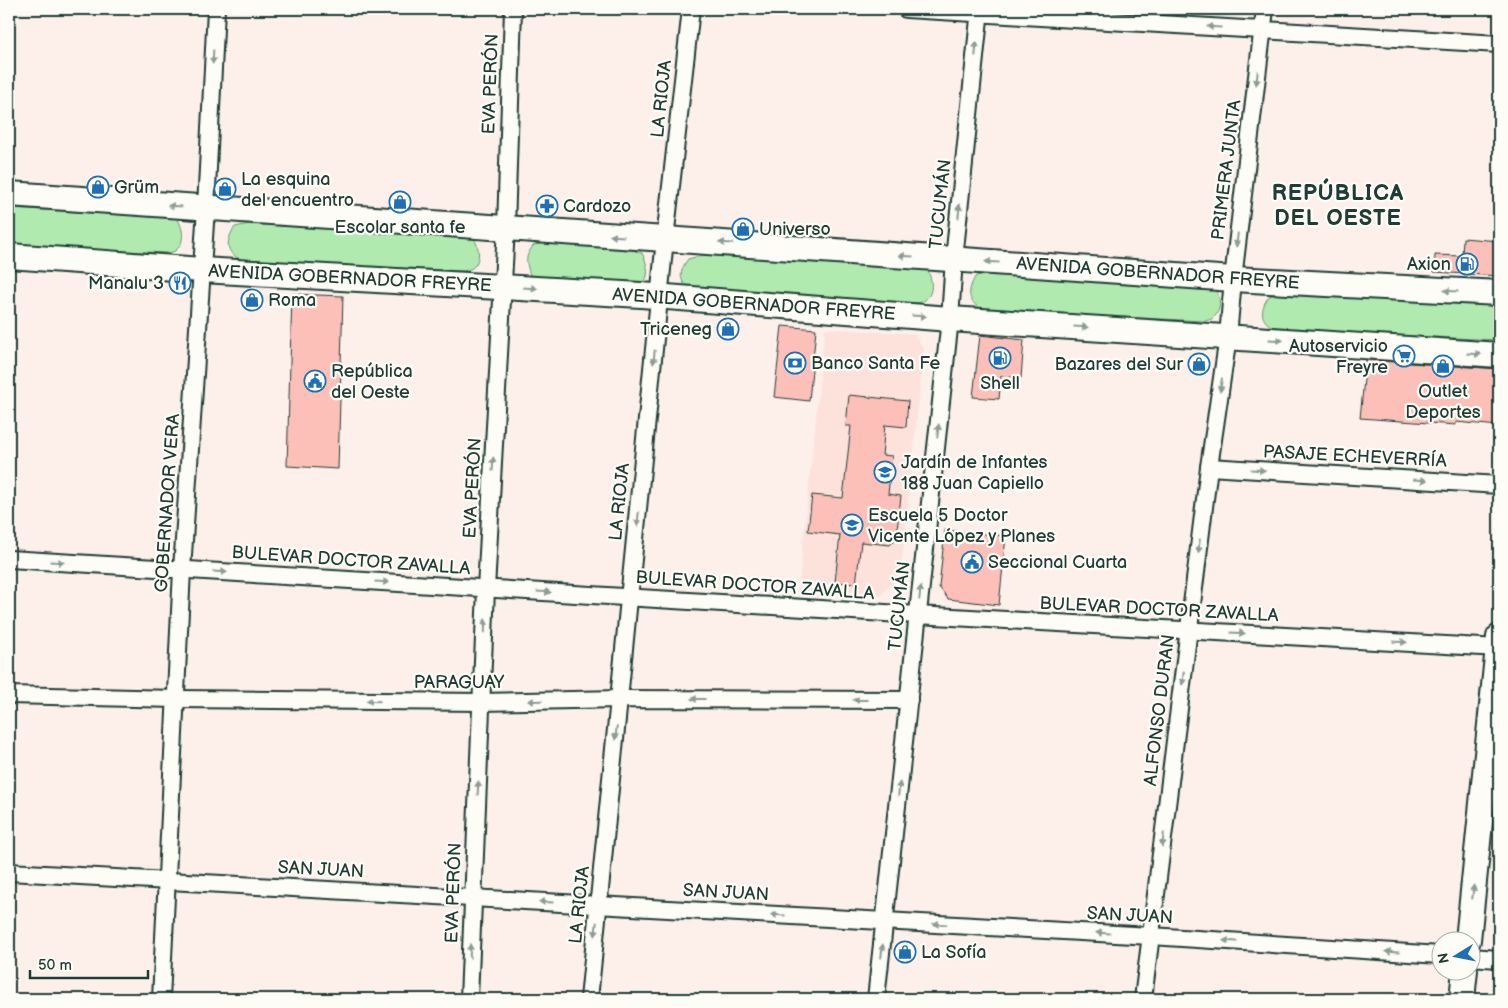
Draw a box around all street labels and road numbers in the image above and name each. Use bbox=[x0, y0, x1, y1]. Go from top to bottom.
street label: EVA PERÓN bbox=[476, 33, 503, 135]
street label: LA RIOJA bbox=[647, 59, 676, 139]
street label: PRIMERA JUNTA bbox=[1207, 99, 1246, 241]
street label: TUCUMÁN bbox=[923, 158, 956, 250]
street label: AVENIDA GOBERNADOR FREYRE bbox=[1016, 253, 1300, 294]
street label: AVENIDA GOBERNADOR FREYRE bbox=[208, 261, 492, 296]
street label: AVENIDA GOBERNADOR FREYRE bbox=[612, 284, 896, 325]
street label: GOBERNADOR VERA bbox=[151, 413, 184, 593]
street label: EVA PERÓN bbox=[457, 437, 486, 539]
street label: PASAJE ECHEVERRÍA bbox=[1263, 439, 1448, 472]
street label: LA RIOJA bbox=[605, 462, 634, 542]
street label: BULEVAR DOCTOR ZAVALLA bbox=[231, 542, 471, 579]
street label: TUCUMÁN bbox=[882, 560, 915, 652]
street label: BULEVAR DOCTOR ZAVALLA bbox=[635, 567, 875, 604]
street label: BULEVAR DOCTOR ZAVALLA bbox=[1039, 593, 1279, 626]
street label: ALFONSO DURAN bbox=[1140, 633, 1179, 787]
street label: PARAGUAY bbox=[414, 672, 505, 693]
street label: EVA PERÓN bbox=[439, 842, 466, 944]
street label: SAN JUAN bbox=[277, 857, 365, 882]
street label: LA RIOJA bbox=[565, 865, 594, 945]
street label: SAN JUAN bbox=[682, 880, 770, 905]
street label: SAN JUAN bbox=[1086, 903, 1174, 928]

